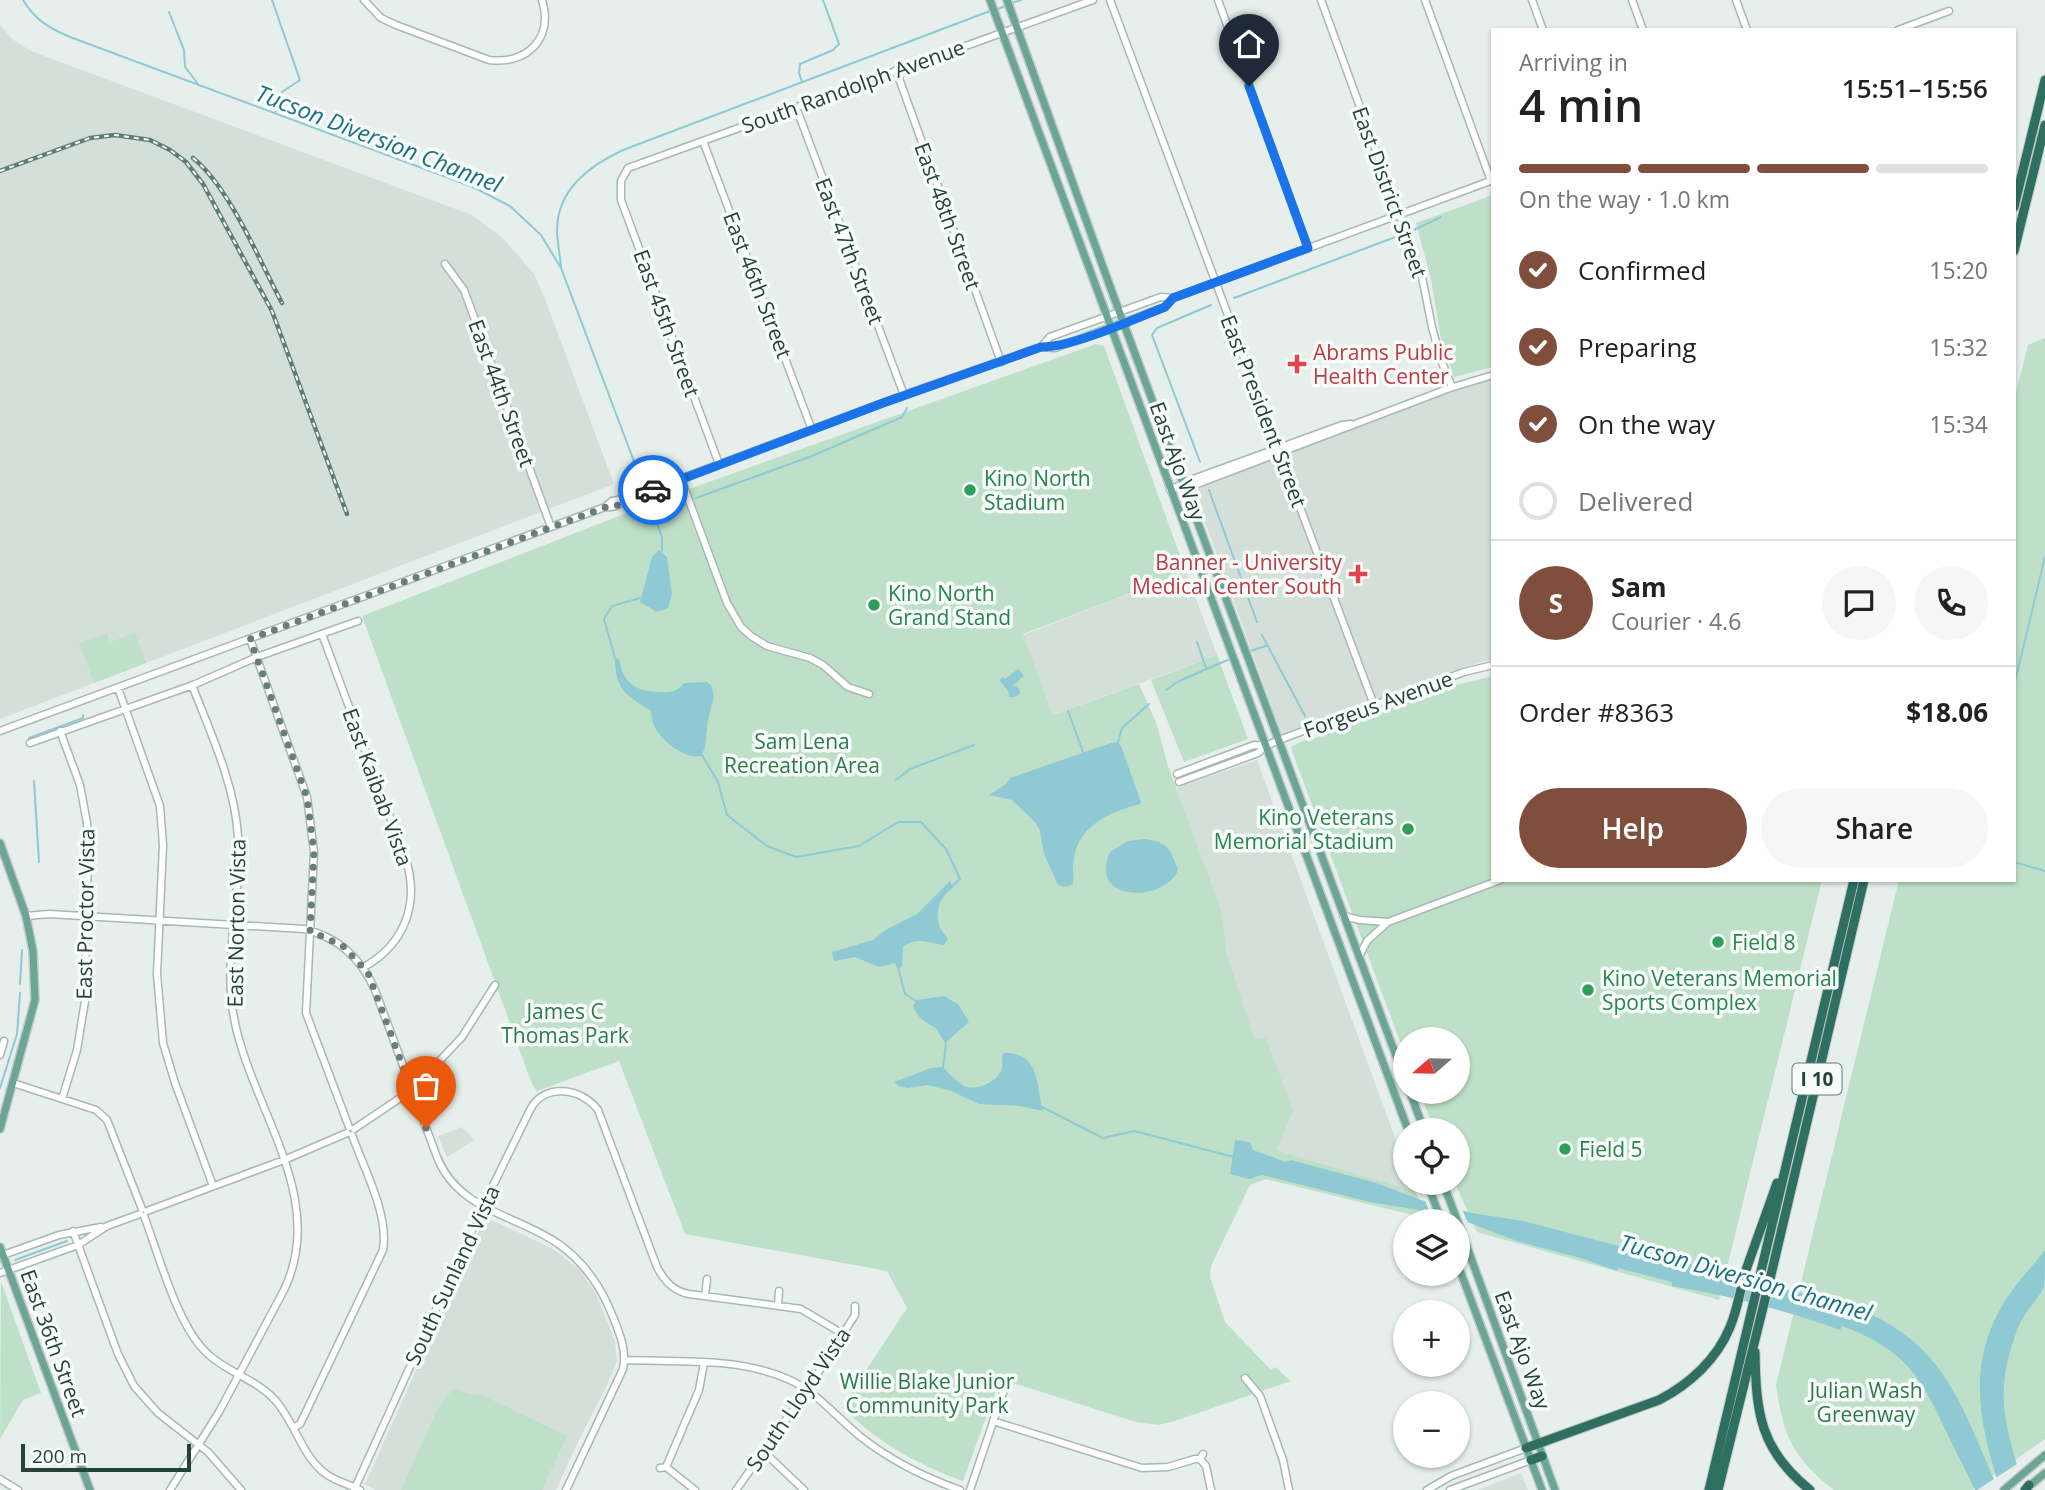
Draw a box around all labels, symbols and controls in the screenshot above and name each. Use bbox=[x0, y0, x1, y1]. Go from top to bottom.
pin bbox=[1219, 14, 1279, 86]
icon: home bbox=[1230, 25, 1268, 63]
street label: South Randolph Avenue bbox=[738, 33, 968, 139]
text: Arriving in bbox=[1519, 46, 1628, 78]
text: 15:51–15:56 bbox=[1842, 70, 1988, 106]
text: 4 min bbox=[1519, 73, 1643, 135]
water label: Tucson Diversion Channel bbox=[251, 76, 508, 200]
street label: East District Street bbox=[1346, 103, 1434, 281]
street label: East 48th Street bbox=[908, 138, 988, 294]
street label: East 47th Street bbox=[809, 174, 891, 328]
text: On the way · 1.0 km bbox=[1519, 183, 1730, 215]
street label: East 46th Street bbox=[717, 208, 799, 362]
street label: East 45th Street bbox=[627, 245, 707, 401]
icon: check bbox=[1519, 251, 1557, 289]
text: Confirmed bbox=[1578, 252, 1706, 288]
text: 15:20 bbox=[1929, 254, 1988, 286]
street label: East President Street bbox=[1214, 311, 1314, 511]
street label: East 44th Street bbox=[462, 315, 542, 471]
icon: check bbox=[1519, 328, 1557, 366]
text: Preparing bbox=[1578, 329, 1696, 365]
text: 15:32 bbox=[1929, 331, 1988, 363]
place label: Abrams Public Health Center bbox=[1313, 338, 1453, 390]
marker: Abrams Public Health Center bbox=[1287, 354, 1307, 374]
street label: East Ajo Way bbox=[1144, 398, 1213, 525]
icon: check bbox=[1519, 405, 1557, 443]
text: On the way bbox=[1578, 406, 1715, 442]
text: 15:34 bbox=[1929, 408, 1988, 440]
courier bbox=[618, 455, 688, 525]
place label: Kino North Stadium bbox=[984, 464, 1091, 516]
icon: car bbox=[634, 471, 672, 509]
marker: Kino North Stadium bbox=[962, 482, 978, 498]
text: Delivered bbox=[1578, 483, 1693, 519]
place label: Banner - University Medical Center South bbox=[1132, 548, 1342, 600]
marker: Banner - University Medical Center South bbox=[1348, 564, 1368, 584]
button: chat bbox=[1822, 566, 1896, 640]
button: phone bbox=[1914, 566, 1988, 640]
text: Sam bbox=[1611, 569, 1667, 605]
place label: Kino North Grand Stand bbox=[888, 579, 1011, 631]
text: S bbox=[1549, 585, 1563, 621]
marker: Kino North Grand Stand bbox=[866, 597, 882, 613]
text: Courier · 4.6 bbox=[1611, 605, 1741, 637]
street label: Forgeus Avenue bbox=[1300, 664, 1456, 744]
text: Order #8363 bbox=[1519, 694, 1674, 730]
text: $18.06 bbox=[1906, 694, 1988, 730]
street label: East Kaibab Vista bbox=[336, 704, 420, 870]
park label: Sam Lena Recreation Area bbox=[724, 727, 880, 779]
button: Help bbox=[1519, 788, 1747, 868]
button: Share bbox=[1761, 788, 1988, 868]
place label: Kino Veterans Memorial Stadium bbox=[1214, 803, 1394, 855]
marker: Kino Veterans Memorial Stadium bbox=[1400, 821, 1416, 837]
street label: East Proctor Vista bbox=[70, 828, 100, 1000]
street label: East Norton Vista bbox=[221, 838, 251, 1008]
place label: Field 8 bbox=[1732, 928, 1796, 956]
marker: Field 8 bbox=[1710, 934, 1726, 950]
place label: Kino Veterans Memorial Sports Complex bbox=[1602, 964, 1837, 1016]
marker: Kino Veterans Memorial Sports Complex bbox=[1580, 982, 1596, 998]
park label: James C Thomas Park bbox=[501, 997, 629, 1049]
north arrow bbox=[1393, 1027, 1470, 1104]
map controls bbox=[1393, 1027, 1470, 1468]
pin bbox=[396, 1056, 456, 1128]
road number: I 10 bbox=[1792, 1064, 1842, 1094]
icon: bag bbox=[407, 1067, 445, 1105]
button: locate bbox=[1393, 1118, 1470, 1195]
place label: Field 5 bbox=[1579, 1135, 1643, 1163]
marker: Field 5 bbox=[1557, 1141, 1573, 1157]
street label: South Sunland Vista bbox=[398, 1181, 506, 1369]
button: layers bbox=[1393, 1209, 1470, 1286]
water label: Tucson Diversion Channel bbox=[1616, 1226, 1877, 1329]
street label: East 36th Street bbox=[14, 1265, 94, 1421]
street label: East Ajo Way bbox=[1489, 1287, 1558, 1414]
button: + bbox=[1393, 1300, 1470, 1377]
street label: South Lloyd Vista bbox=[740, 1322, 856, 1476]
park label: Willie Blake Junior Community Park bbox=[840, 1367, 1015, 1419]
park label: Julian Wash Greenway bbox=[1807, 1376, 1923, 1428]
button: − bbox=[1393, 1391, 1470, 1468]
scale bar bbox=[21, 1441, 191, 1473]
text: 200 m bbox=[32, 1443, 87, 1469]

